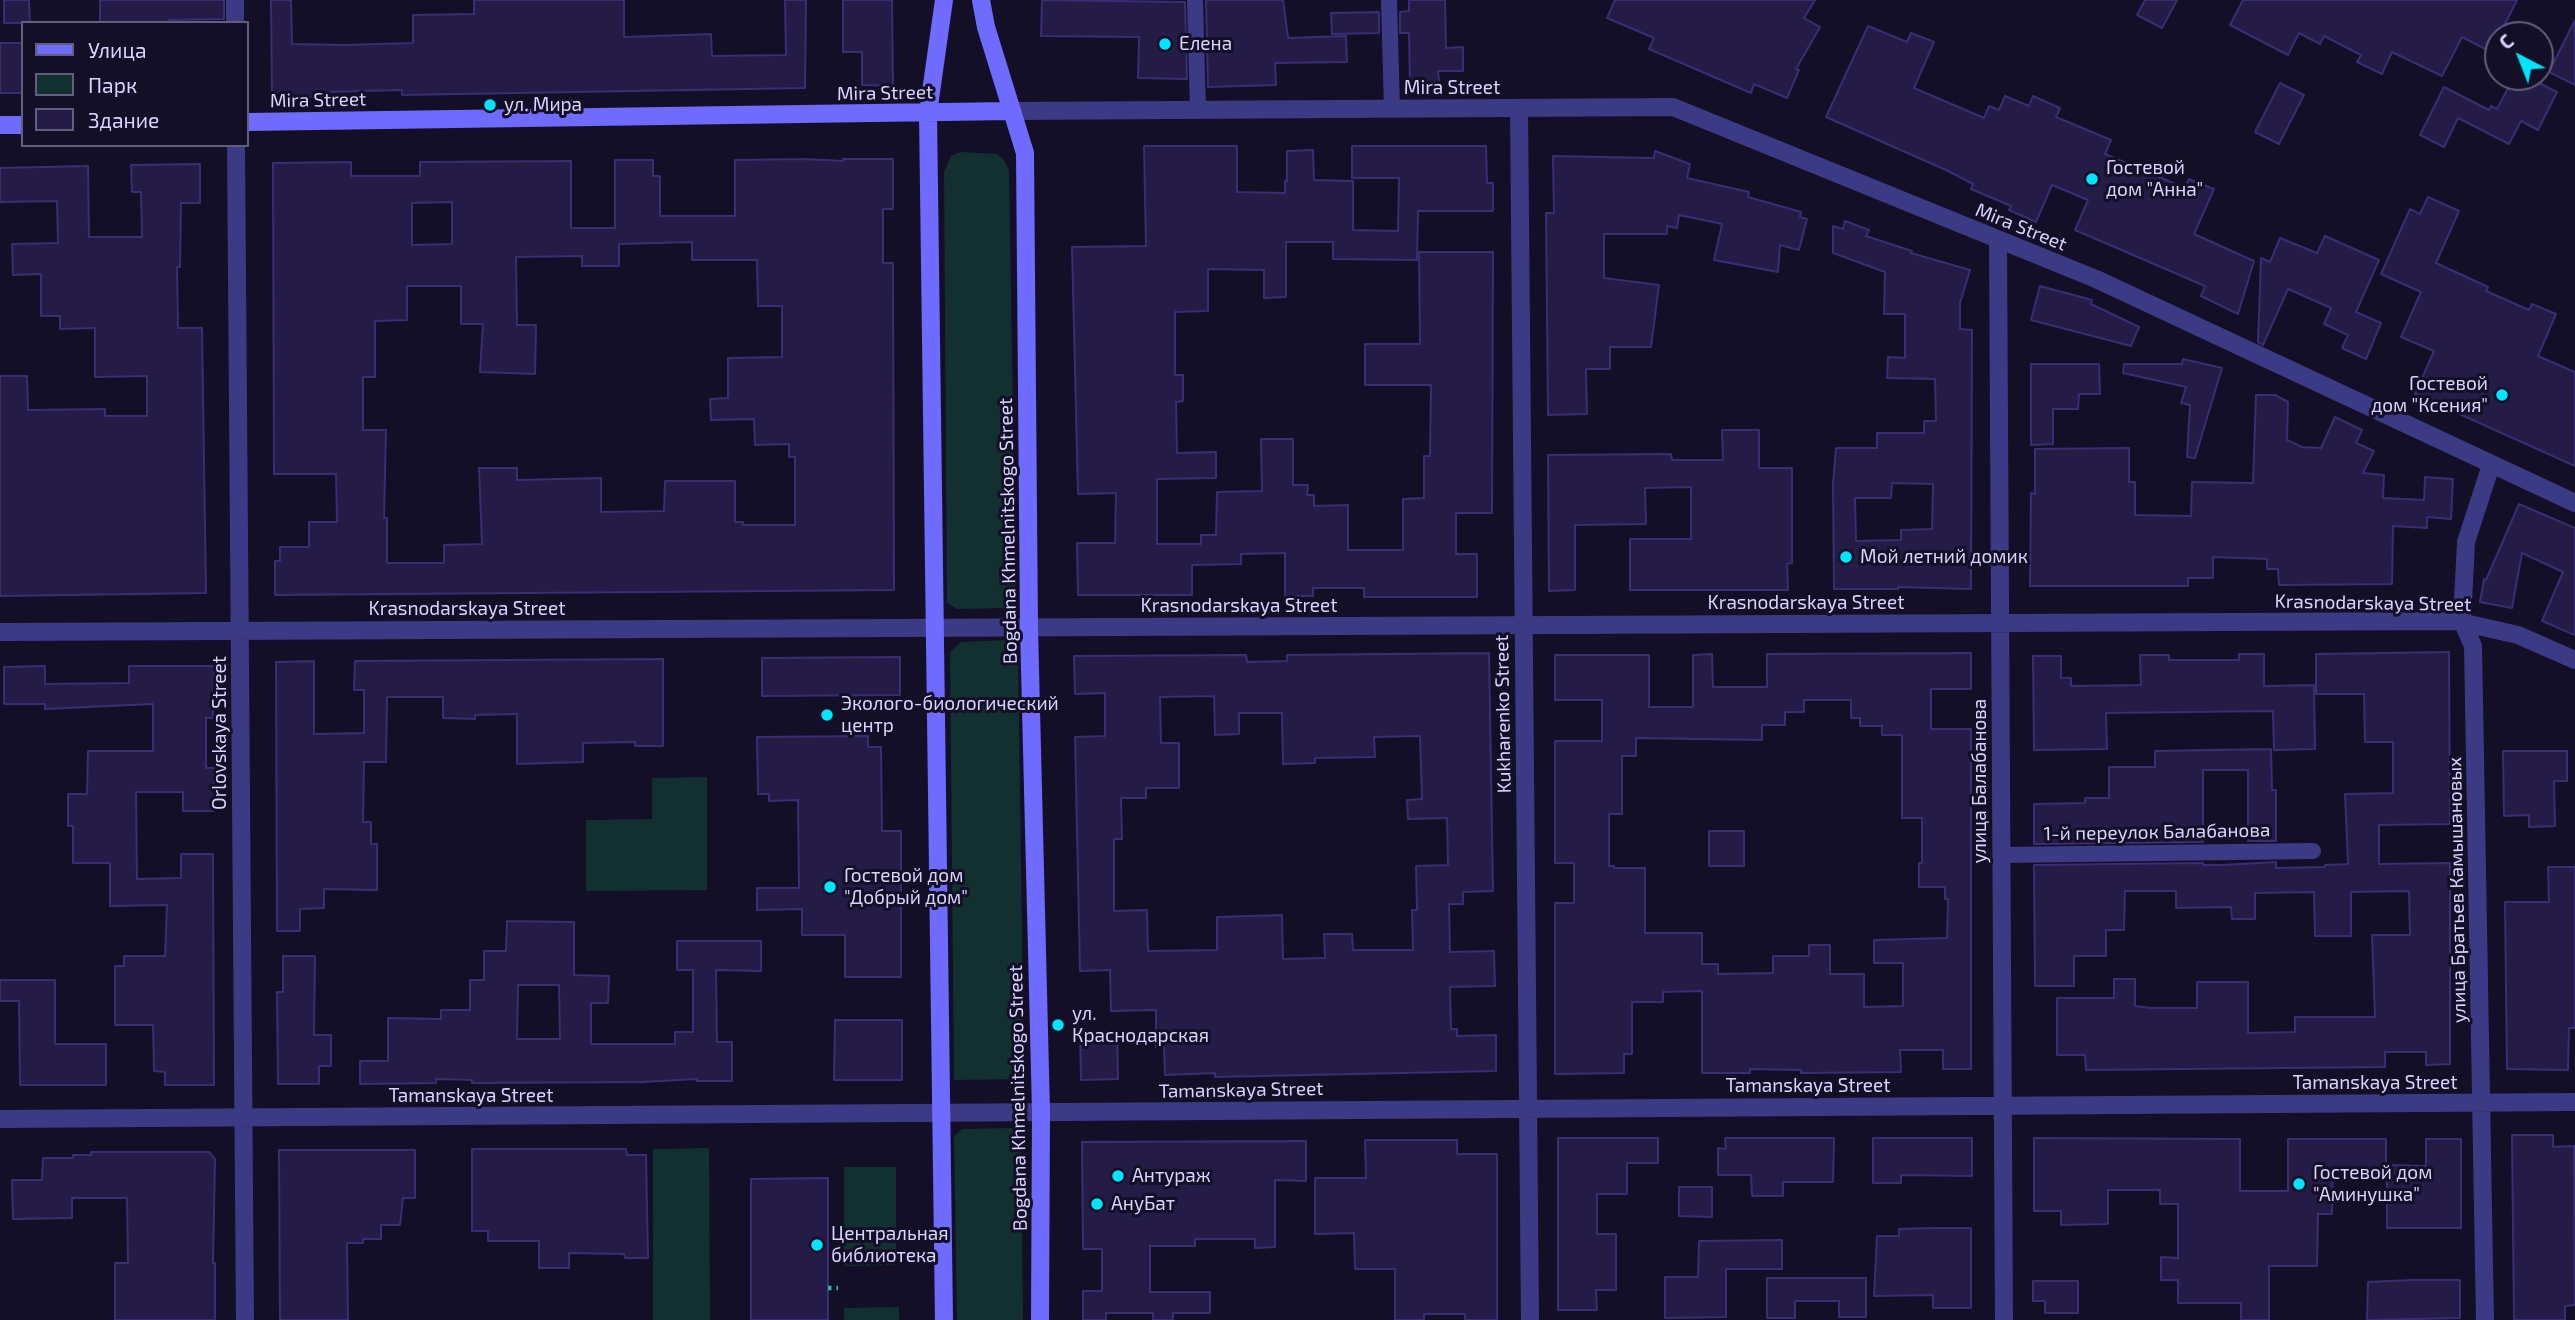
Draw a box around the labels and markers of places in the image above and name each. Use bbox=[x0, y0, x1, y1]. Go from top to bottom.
place label: Елена bbox=[1179, 33, 1232, 55]
marker: Елена bbox=[1157, 36, 1173, 52]
place label: ул. Мира bbox=[504, 94, 582, 116]
marker: ул. Мира bbox=[482, 97, 498, 113]
place label: Гостевой дом "Анна" bbox=[2106, 157, 2203, 201]
marker: Гостевой дом "Анна" bbox=[2084, 171, 2100, 187]
place label: Гостевой дом "Ксения" bbox=[2371, 373, 2488, 417]
marker: Гостевой дом "Ксения" bbox=[2494, 387, 2510, 403]
place label: Мой летний домик bbox=[1860, 546, 2028, 568]
marker: Мой летний домик bbox=[1838, 549, 1854, 565]
place label: Эколого-биологический центр bbox=[841, 693, 1059, 737]
marker: Эколого-биологический центр bbox=[819, 707, 835, 723]
place label: Гостевой дом "Добрый дом" bbox=[844, 865, 968, 909]
marker: Гостевой дом "Добрый дом" bbox=[822, 879, 838, 895]
place label: ул. Краснодарская bbox=[1072, 1003, 1209, 1047]
marker: ул. Краснодарская bbox=[1050, 1017, 1066, 1033]
place label: Гостевой дом "Аминушка" bbox=[2313, 1162, 2432, 1206]
place label: Антураж bbox=[1132, 1165, 1211, 1187]
marker: Антураж bbox=[1110, 1168, 1126, 1184]
marker: Гостевой дом "Аминушка" bbox=[2291, 1176, 2307, 1192]
place label: АнуБат bbox=[1111, 1193, 1175, 1215]
marker: АнуБат bbox=[1089, 1196, 1105, 1212]
place label: Центральная библиотека bbox=[831, 1223, 949, 1267]
marker: Центральная библиотека bbox=[809, 1237, 825, 1253]

